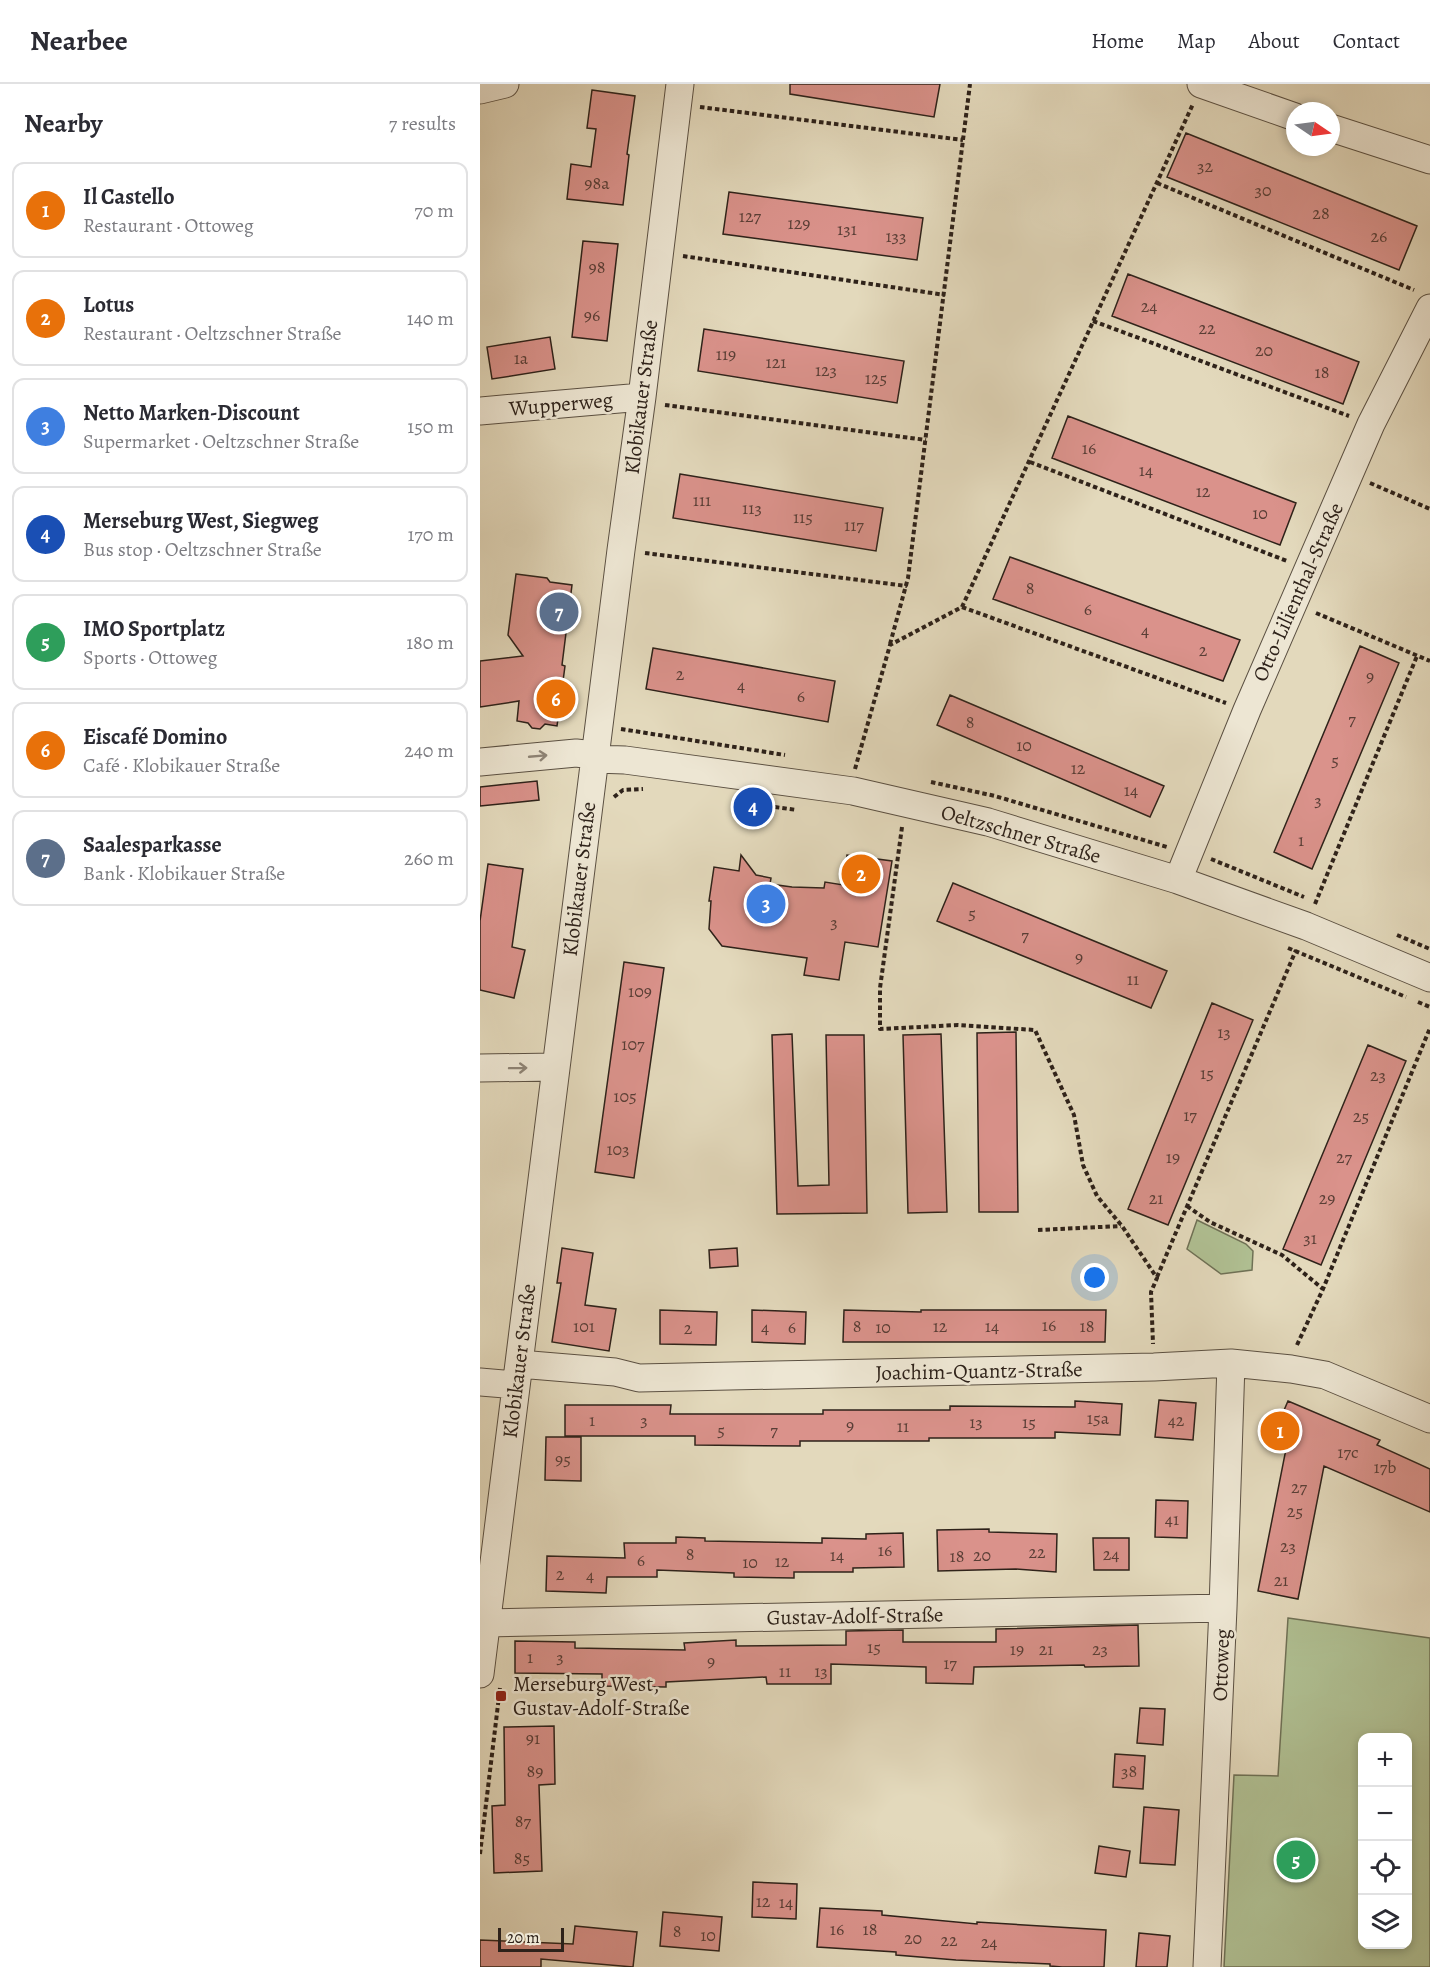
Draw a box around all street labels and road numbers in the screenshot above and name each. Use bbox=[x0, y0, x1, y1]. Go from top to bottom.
street label: Klobikauer Straße bbox=[618, 318, 664, 476]
street label: Wupperweg bbox=[507, 385, 615, 423]
street label: Otto-Lilienthal-Straße bbox=[1246, 498, 1350, 686]
street label: Oeltzschner Straße bbox=[938, 798, 1104, 870]
street label: Klobikauer Straße bbox=[556, 800, 602, 958]
street label: Klobikauer Straße bbox=[496, 1282, 542, 1440]
street label: Joachim-Quantz-Straße bbox=[875, 1355, 1083, 1387]
street label: Gustav-Adolf-Straße bbox=[766, 1600, 944, 1632]
street label: Ottoweg bbox=[1206, 1628, 1236, 1702]

